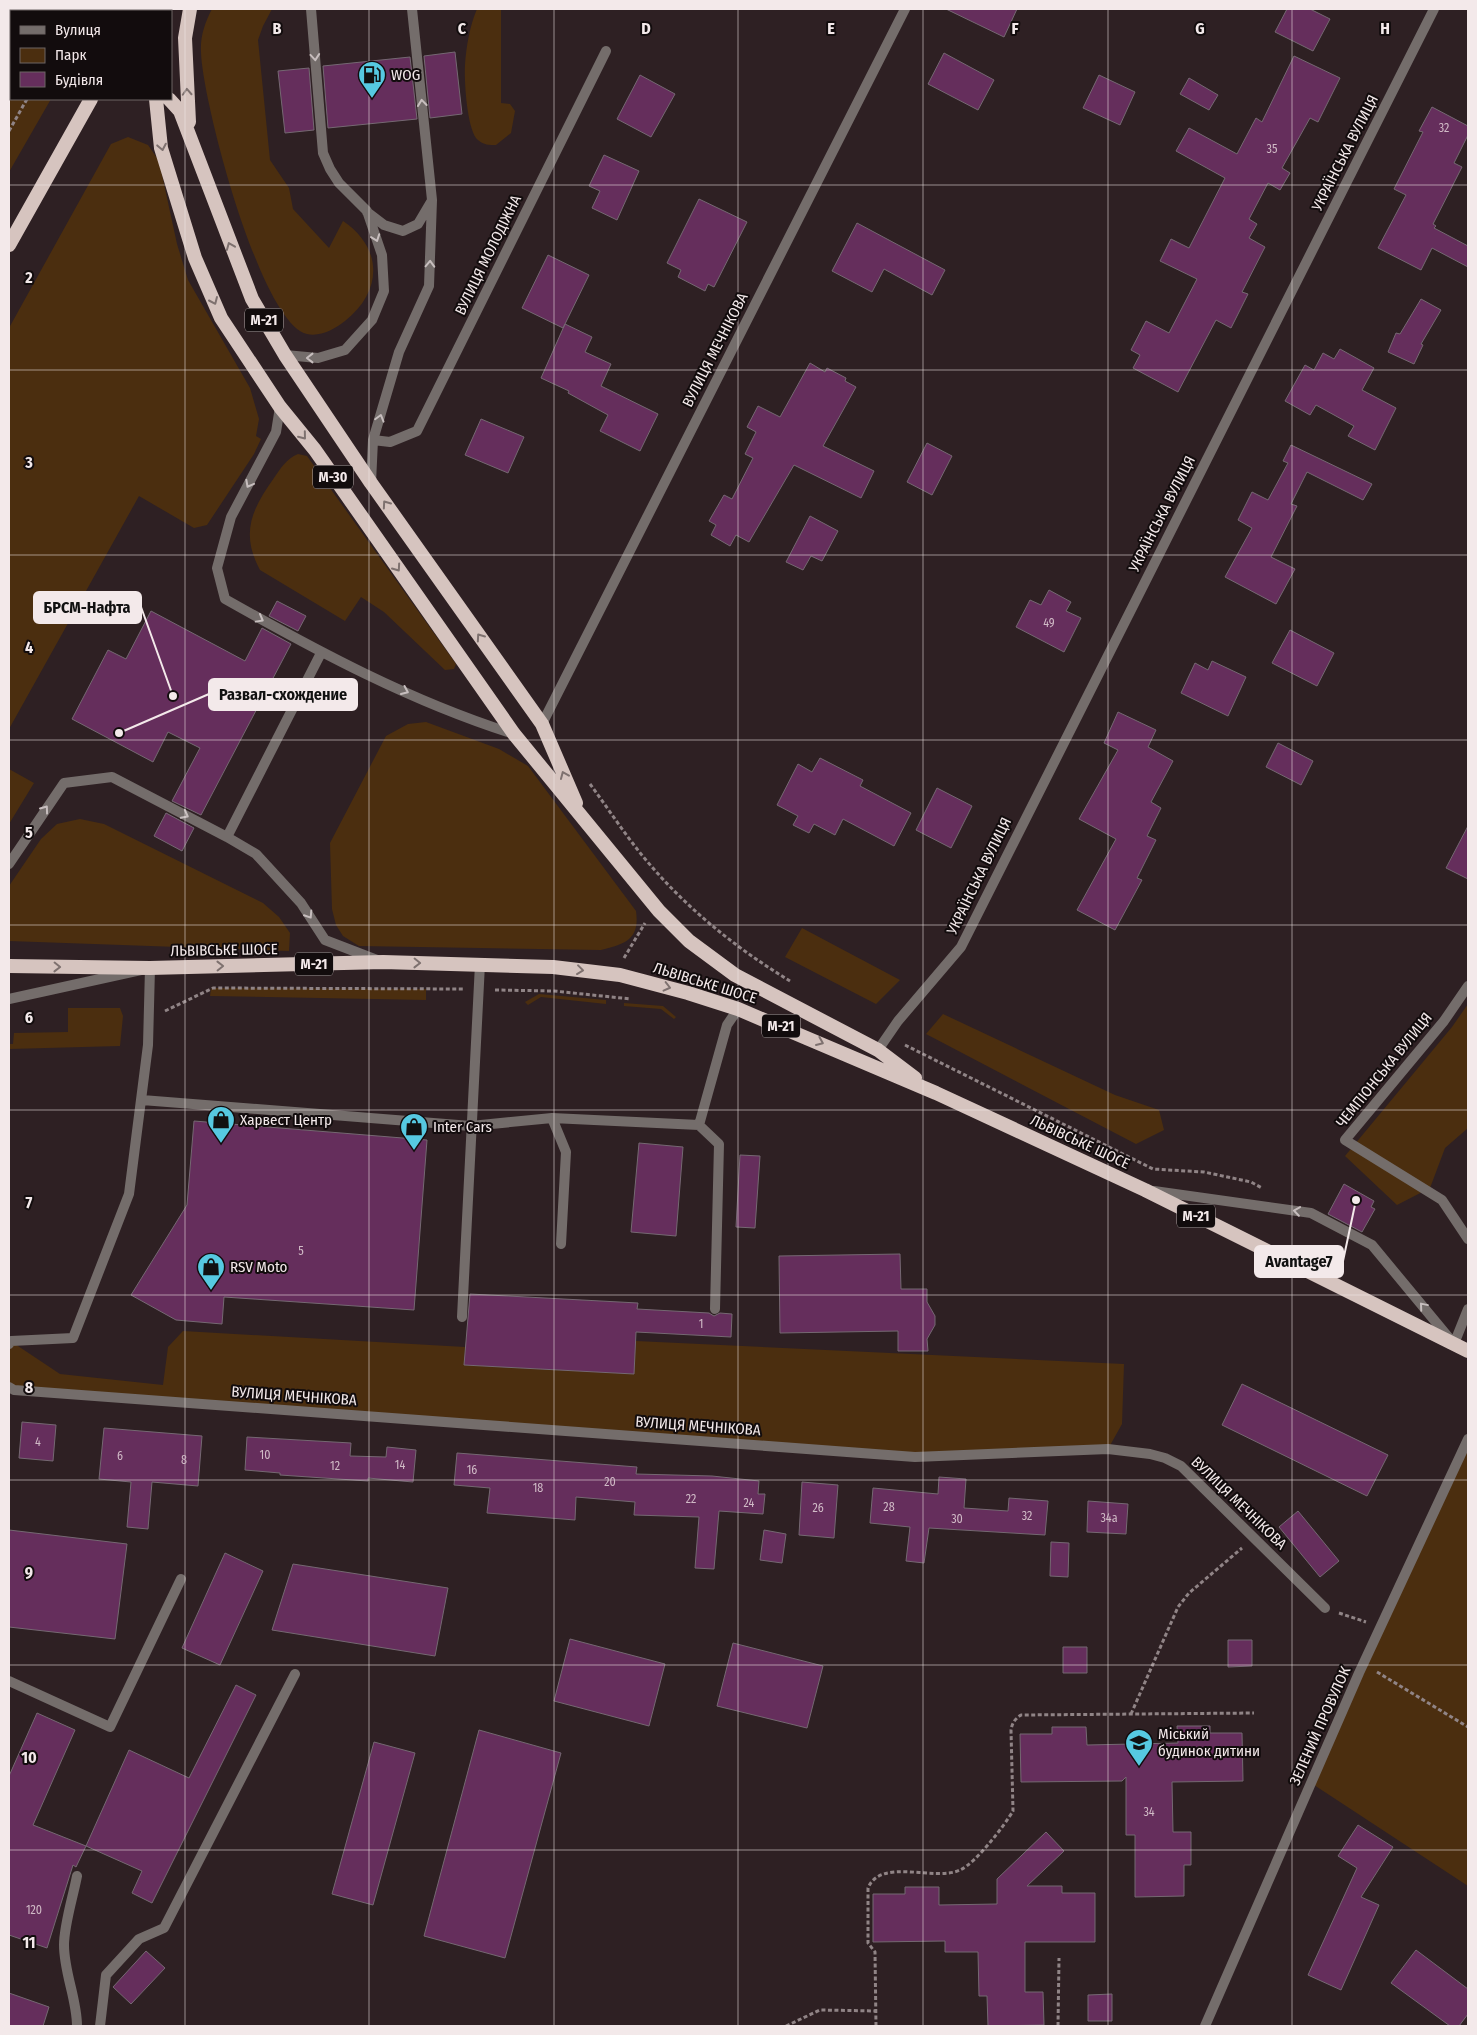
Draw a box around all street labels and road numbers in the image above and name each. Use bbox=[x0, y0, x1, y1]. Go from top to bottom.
street label: УКРАЇНСЬКА ВУЛИЦЯ bbox=[1307, 92, 1382, 215]
street label: ВУЛИЦЯ МОЛОДІЖНА bbox=[451, 192, 525, 318]
street label: ВУЛИЦЯ МЕЧНІКОВА bbox=[678, 290, 752, 410]
road number: М-21 bbox=[245, 308, 283, 332]
street label: УКРАЇНСЬКА ВУЛИЦЯ bbox=[1124, 453, 1199, 576]
road number: М-30 bbox=[313, 466, 353, 488]
street label: УКРАЇНСЬКА ВУЛИЦЯ bbox=[942, 815, 1015, 938]
street label: ЛЬВІВСЬКЕ ШОСЕ bbox=[170, 940, 278, 960]
road number: М-21 bbox=[295, 952, 333, 976]
street label: ЛЬВІВСЬКЕ ШОСЕ bbox=[651, 959, 759, 1007]
street label: ЧЕМПІОНСЬКА ВУЛИЦЯ bbox=[1332, 1009, 1436, 1131]
road number: М-21 bbox=[762, 1014, 800, 1038]
street label: ЛЬВІВСЬКЕ ШОСЕ bbox=[1028, 1111, 1132, 1173]
road number: М-21 bbox=[1177, 1204, 1215, 1228]
street label: ВУЛИЦЯ МЕЧНІКОВА bbox=[231, 1383, 357, 1409]
street label: ВУЛИЦЯ МЕЧНІКОВА bbox=[635, 1413, 761, 1439]
street label: ВУЛИЦЯ МЕЧНІКОВА bbox=[1188, 1453, 1291, 1553]
street label: ЗЕЛЕНИЙ ПРОВУЛОК bbox=[1286, 1664, 1354, 1788]

